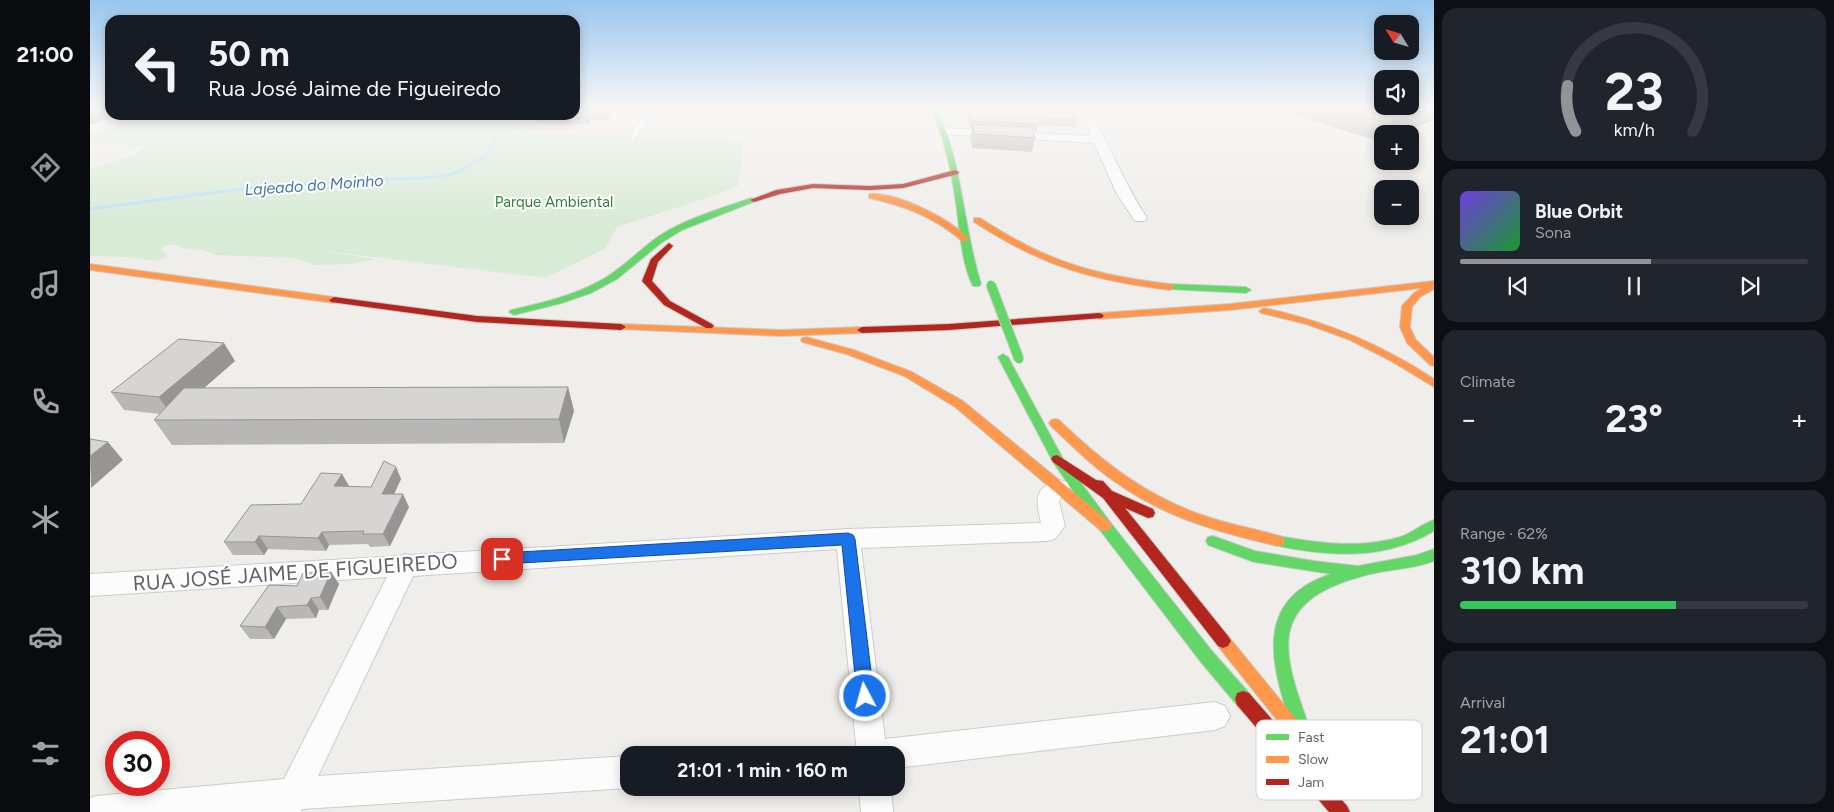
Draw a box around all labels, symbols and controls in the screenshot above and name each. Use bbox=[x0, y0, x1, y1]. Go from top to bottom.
north arrow bbox=[1374, 15, 1419, 60]
map controls bbox=[1374, 15, 1419, 225]
text: 50 m bbox=[208, 33, 290, 75]
icon: left bbox=[125, 35, 190, 100]
text: 21:00 bbox=[16, 41, 74, 68]
text: 23 bbox=[1604, 61, 1664, 123]
button: sound bbox=[1374, 70, 1419, 115]
text: Rua José Jaime de Figueiredo bbox=[208, 75, 501, 102]
text: km/h bbox=[1614, 119, 1654, 140]
button: + bbox=[1374, 125, 1419, 170]
icon: directions bbox=[28, 150, 63, 185]
water label: Lajeado do Moinho bbox=[244, 171, 384, 199]
button: − bbox=[1374, 180, 1419, 225]
park label: Parque Ambiental bbox=[495, 193, 613, 211]
text: Blue Orbit bbox=[1535, 200, 1623, 223]
text: Sona bbox=[1535, 223, 1571, 242]
icon: music bbox=[28, 267, 63, 302]
icon: previous bbox=[1504, 272, 1532, 300]
icon: pause bbox=[1620, 272, 1648, 300]
icon: next bbox=[1736, 272, 1764, 300]
text: Climate bbox=[1460, 372, 1515, 391]
icon: phone bbox=[28, 384, 63, 419]
text: 23° bbox=[1605, 396, 1663, 442]
text: − bbox=[1460, 402, 1477, 436]
text: + bbox=[1791, 402, 1808, 436]
icon: climate bbox=[28, 502, 63, 537]
text: Range · 62% bbox=[1460, 524, 1548, 543]
pin bbox=[481, 538, 523, 580]
icon: arrive bbox=[488, 545, 516, 573]
street label: RUA JOSÉ JAIME DE FIGUEIREDO bbox=[132, 548, 458, 596]
text: 310 km bbox=[1460, 548, 1584, 594]
icon: car bbox=[28, 619, 63, 654]
position arrow bbox=[838, 669, 890, 721]
text: Arrival bbox=[1460, 693, 1505, 712]
text: 21:01 bbox=[1460, 717, 1550, 763]
legend bbox=[1256, 720, 1422, 800]
text: Fast bbox=[1298, 729, 1324, 746]
speed limit sign: 30 bbox=[105, 731, 170, 796]
icon: filters bbox=[28, 736, 63, 771]
text: Slow bbox=[1298, 751, 1329, 768]
text: 21:01 · 1 min · 160 m bbox=[677, 759, 848, 782]
text: Jam bbox=[1298, 774, 1324, 791]

